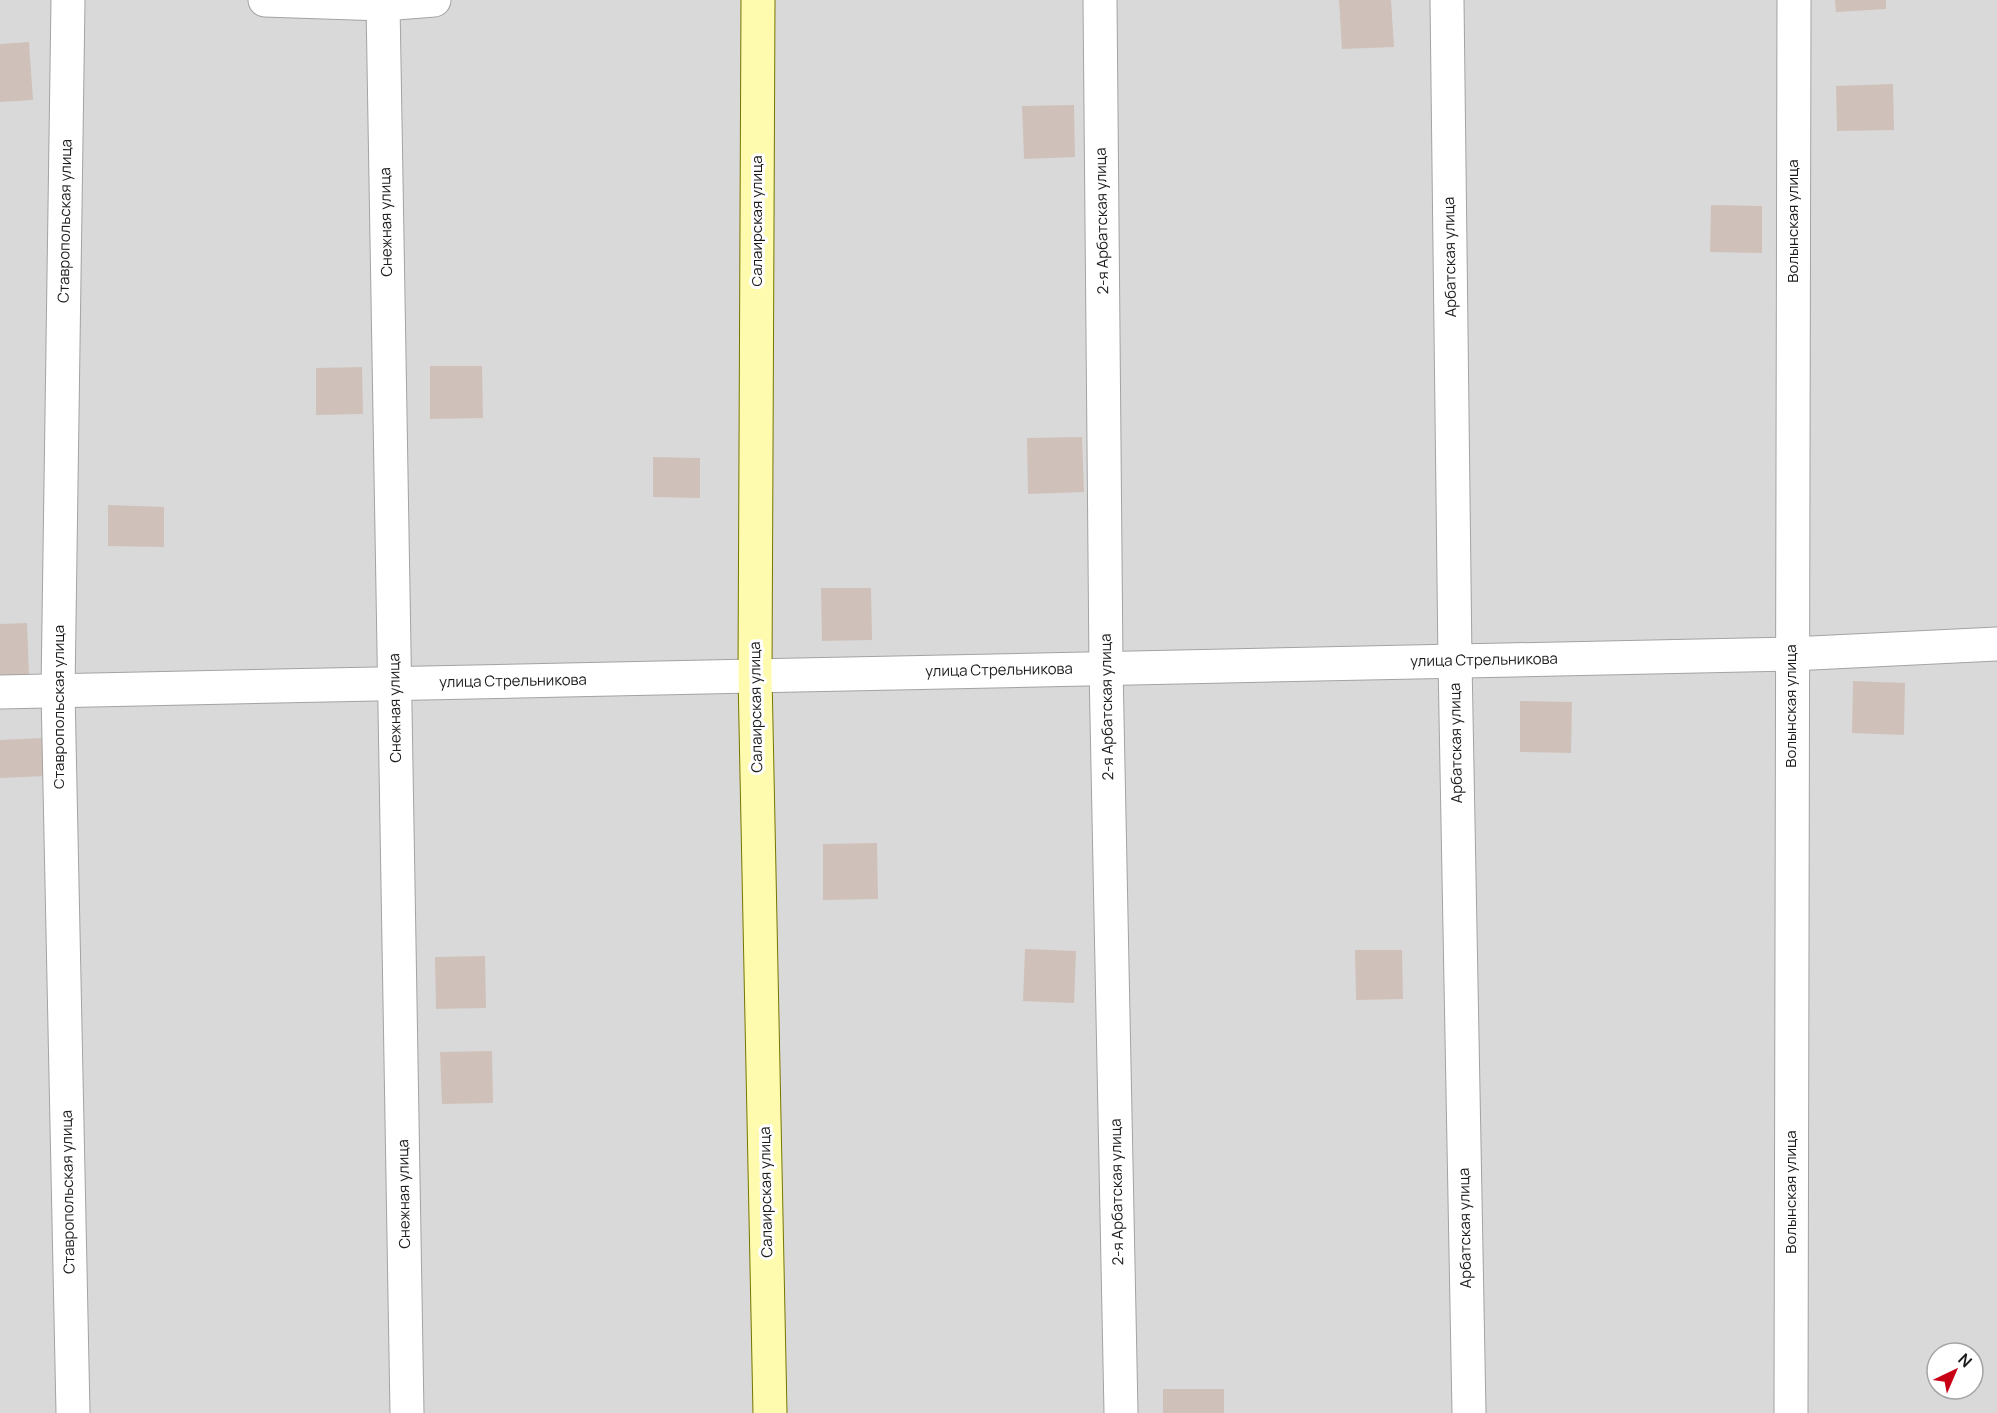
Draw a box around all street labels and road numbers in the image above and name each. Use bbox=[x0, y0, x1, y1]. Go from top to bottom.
street label: Ставропольская улица bbox=[53, 139, 76, 303]
street label: 2-я Арбатская улица bbox=[1090, 147, 1113, 295]
street label: Салаирская улица bbox=[746, 155, 767, 287]
street label: Волынская улица bbox=[1782, 159, 1803, 283]
street label: Снежная улица bbox=[374, 167, 397, 277]
street label: Арбатская улица bbox=[1438, 197, 1461, 318]
street label: Ставропольская улица bbox=[48, 625, 69, 789]
street label: 2-я Арбатская улица bbox=[1095, 633, 1118, 781]
street label: Салаирская улица bbox=[744, 641, 767, 773]
street label: Волынская улица bbox=[1780, 644, 1801, 768]
street label: улица Стрельникова bbox=[1410, 648, 1558, 671]
street label: Снежная улица bbox=[383, 653, 406, 763]
street label: улица Стрельникова bbox=[925, 658, 1073, 681]
street label: улица Стрельникова bbox=[439, 669, 587, 692]
street label: Арбатская улица bbox=[1444, 683, 1467, 804]
street label: Ставропольская улица bbox=[56, 1110, 79, 1274]
street label: 2-я Арбатская улица bbox=[1105, 1118, 1128, 1266]
street label: Салаирская улица bbox=[754, 1126, 777, 1258]
street label: Волынская улица bbox=[1780, 1130, 1801, 1254]
street label: Снежная улица bbox=[392, 1139, 415, 1249]
street label: Арбатская улица bbox=[1453, 1168, 1476, 1289]

